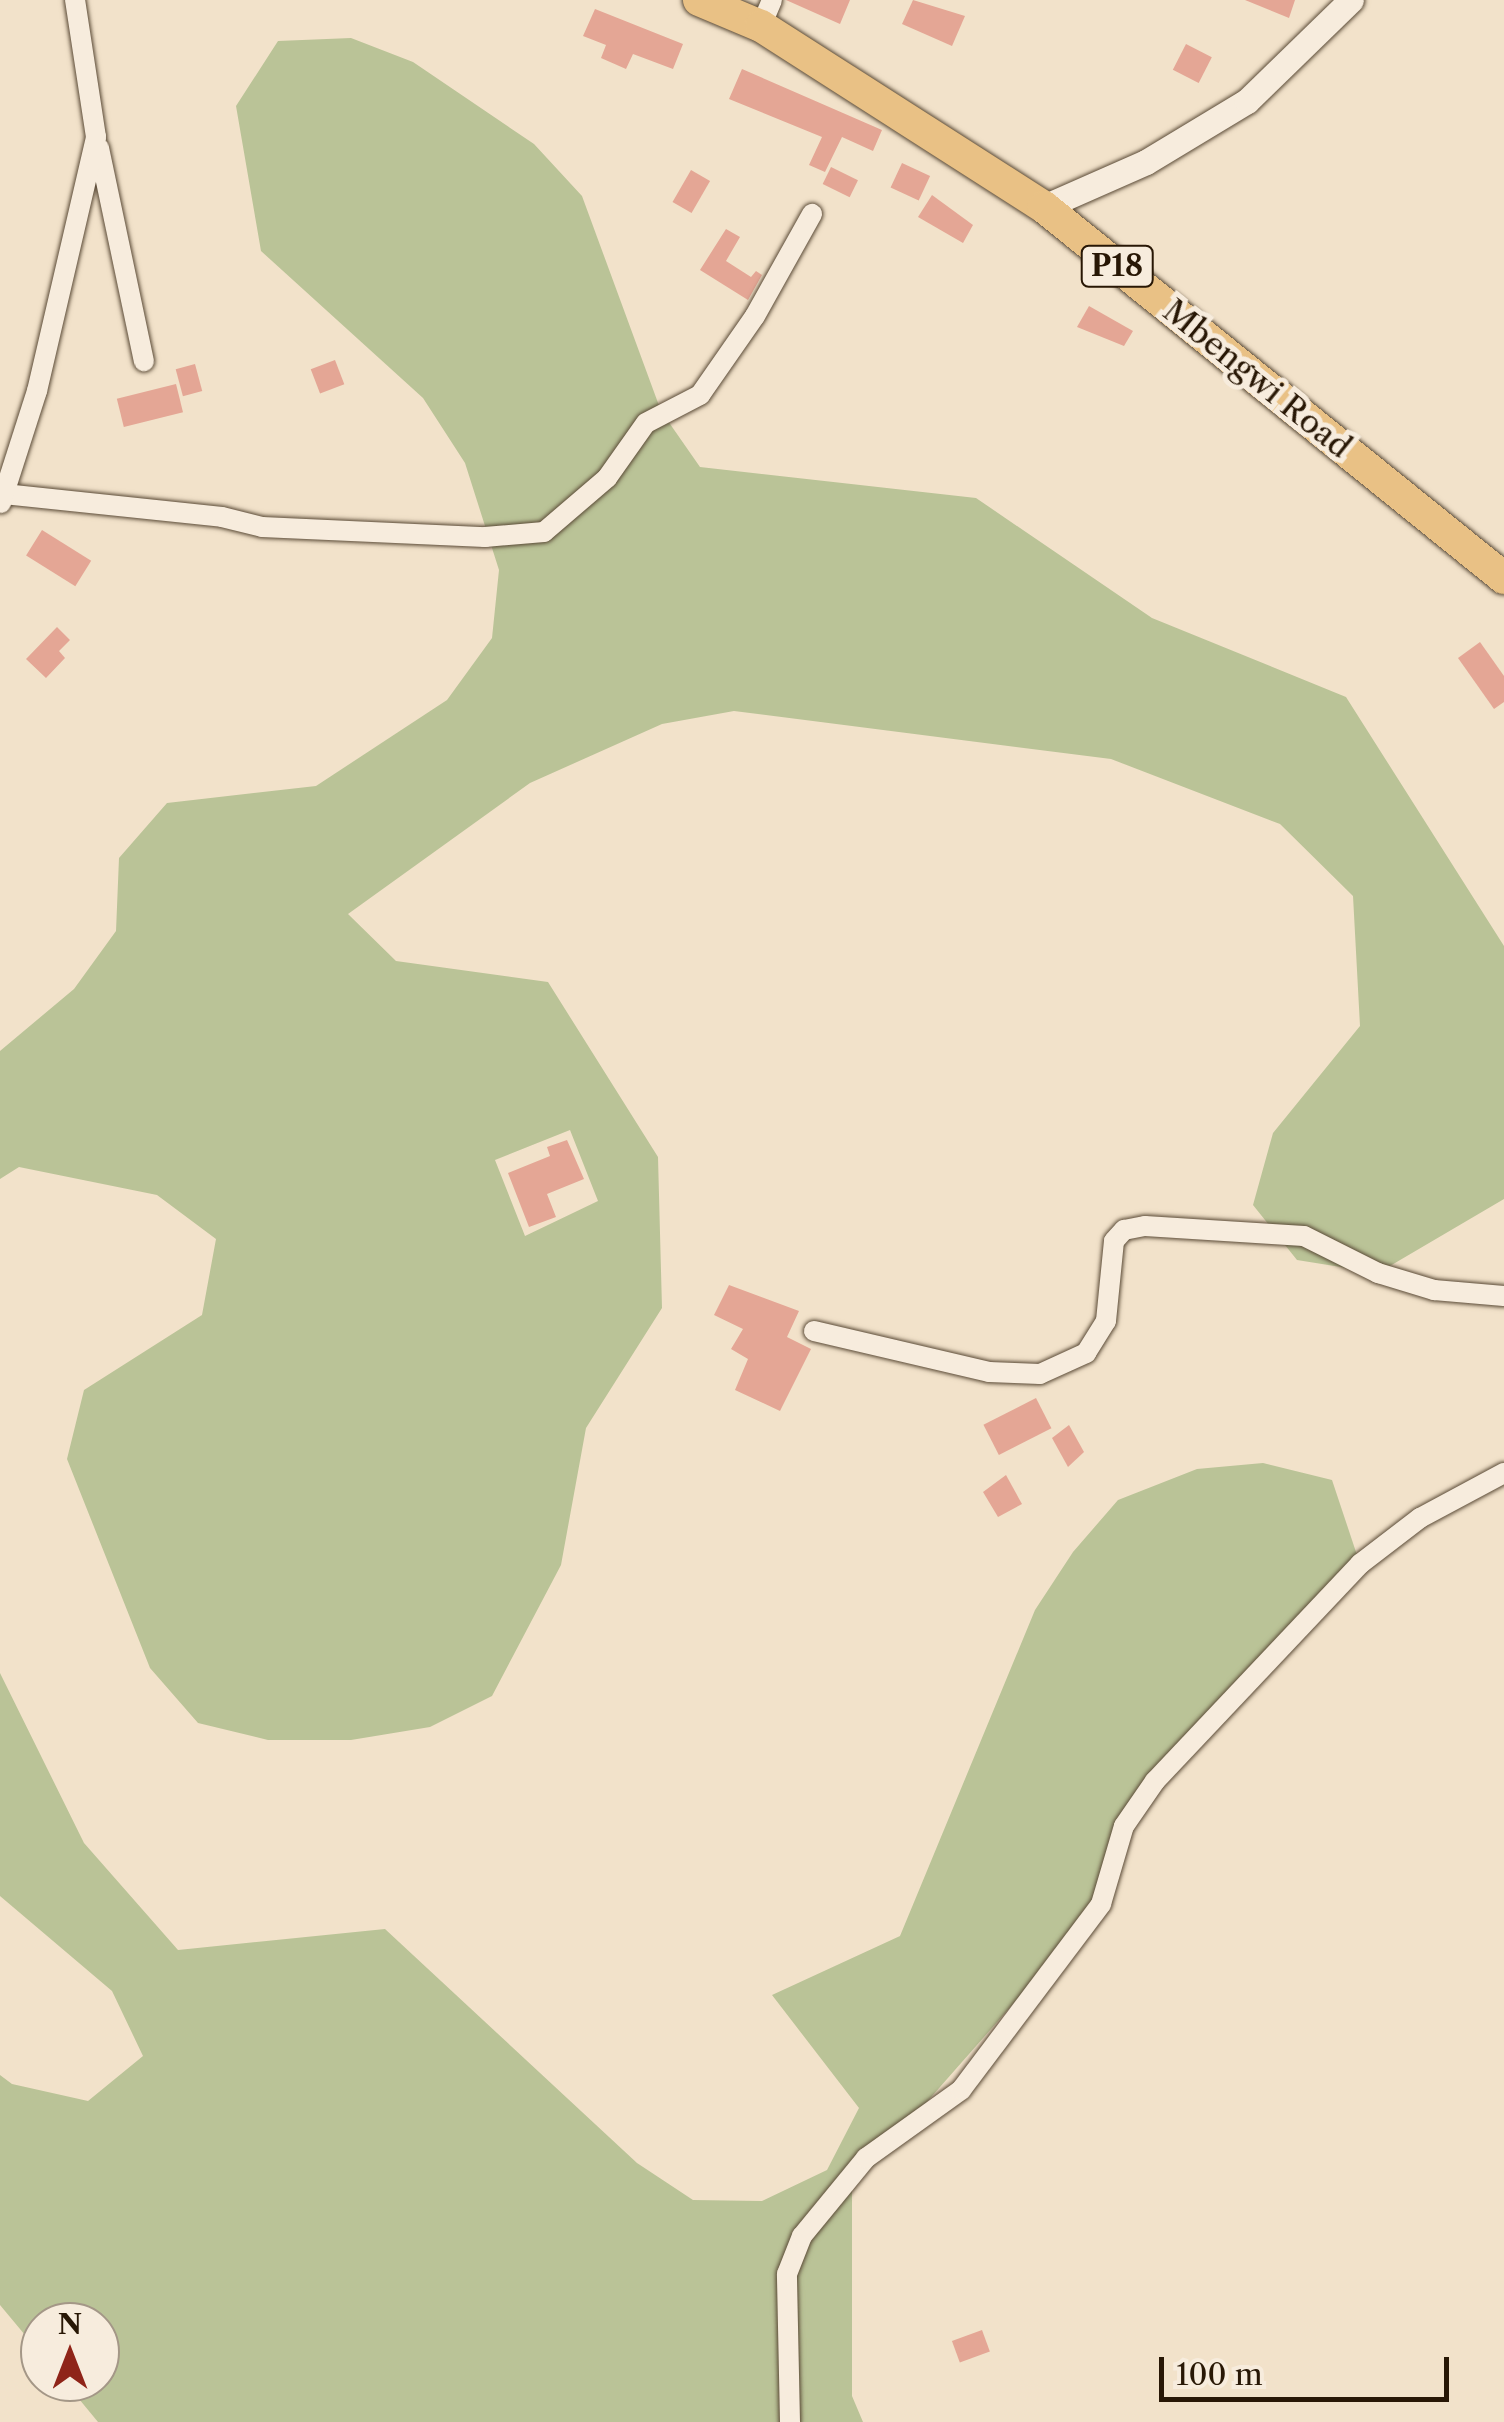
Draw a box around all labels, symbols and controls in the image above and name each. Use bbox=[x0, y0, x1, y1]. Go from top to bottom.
road number: P18 bbox=[1080, 241, 1154, 291]
street label: Mbengwi Road bbox=[1155, 292, 1359, 466]
north arrow bbox=[20, 2302, 120, 2402]
text: N bbox=[58, 2307, 82, 2341]
scale bar bbox=[1164, 2337, 1454, 2399]
text: 100 m bbox=[1176, 2356, 1263, 2393]

